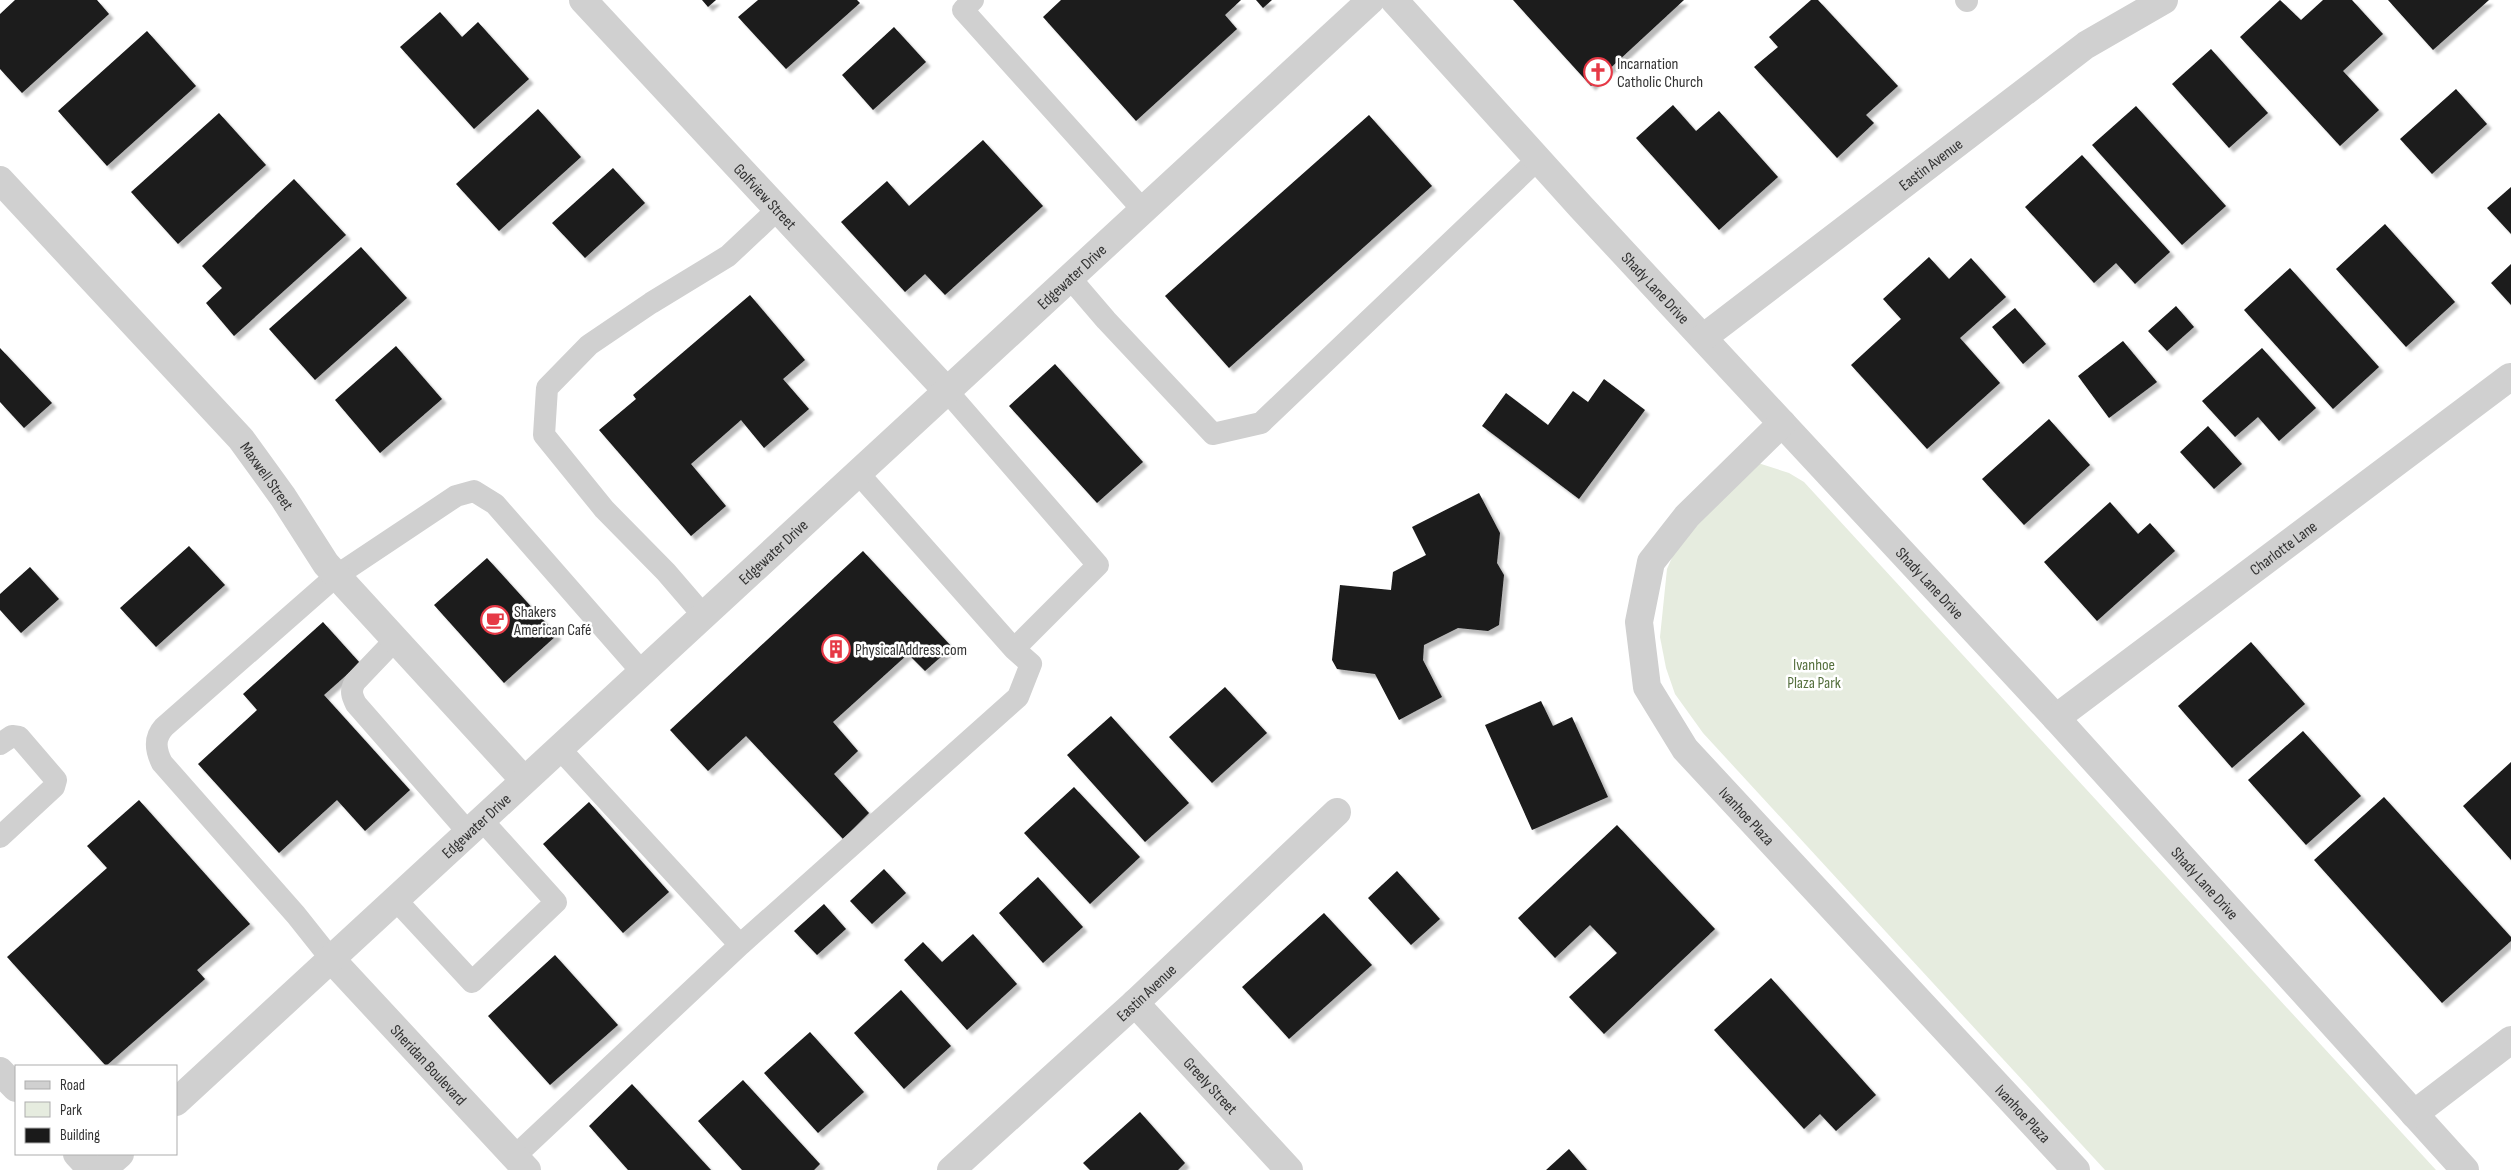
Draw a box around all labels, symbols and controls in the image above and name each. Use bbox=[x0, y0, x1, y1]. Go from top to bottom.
place label: Incarnation Catholic Church bbox=[1617, 55, 1703, 92]
church icon: Incarnation Catholic Church bbox=[1583, 57, 1613, 87]
street label: Eastin Avenue bbox=[1896, 135, 1967, 195]
street label: Golfview Street bbox=[729, 160, 800, 234]
street label: Edgewater Drive bbox=[1034, 241, 1111, 314]
street label: Shady Lane Drive bbox=[1617, 249, 1693, 328]
street label: Maxwell Street bbox=[235, 439, 297, 514]
street label: Edgewater Drive bbox=[735, 516, 812, 589]
street label: Charlotte Lane bbox=[2247, 517, 2321, 580]
street label: Shady Lane Drive bbox=[1891, 544, 1967, 624]
place label: Shakers American Café bbox=[513, 603, 592, 640]
cafe icon: Shakers American Café bbox=[480, 605, 510, 635]
building icon: PhysicalAddress.com bbox=[821, 634, 851, 664]
place label: PhysicalAddress.com bbox=[855, 641, 967, 660]
park label: Ivanhoe Plaza Park bbox=[1787, 656, 1841, 693]
street label: Ivanhoe Plaza bbox=[1714, 784, 1778, 850]
street label: Edgewater Drive bbox=[438, 790, 515, 863]
street label: Shady Lane Drive bbox=[2166, 844, 2242, 924]
street label: Eastin Avenue bbox=[1113, 961, 1181, 1026]
street label: Sheridan Boulevard bbox=[386, 1021, 470, 1110]
street label: Greely Street bbox=[1179, 1054, 1241, 1119]
legend bbox=[15, 1065, 178, 1155]
text: Road bbox=[60, 1076, 85, 1095]
street label: Ivanhoe Plaza bbox=[1991, 1081, 2054, 1147]
text: Park bbox=[60, 1101, 82, 1120]
text: Building bbox=[60, 1126, 100, 1145]

